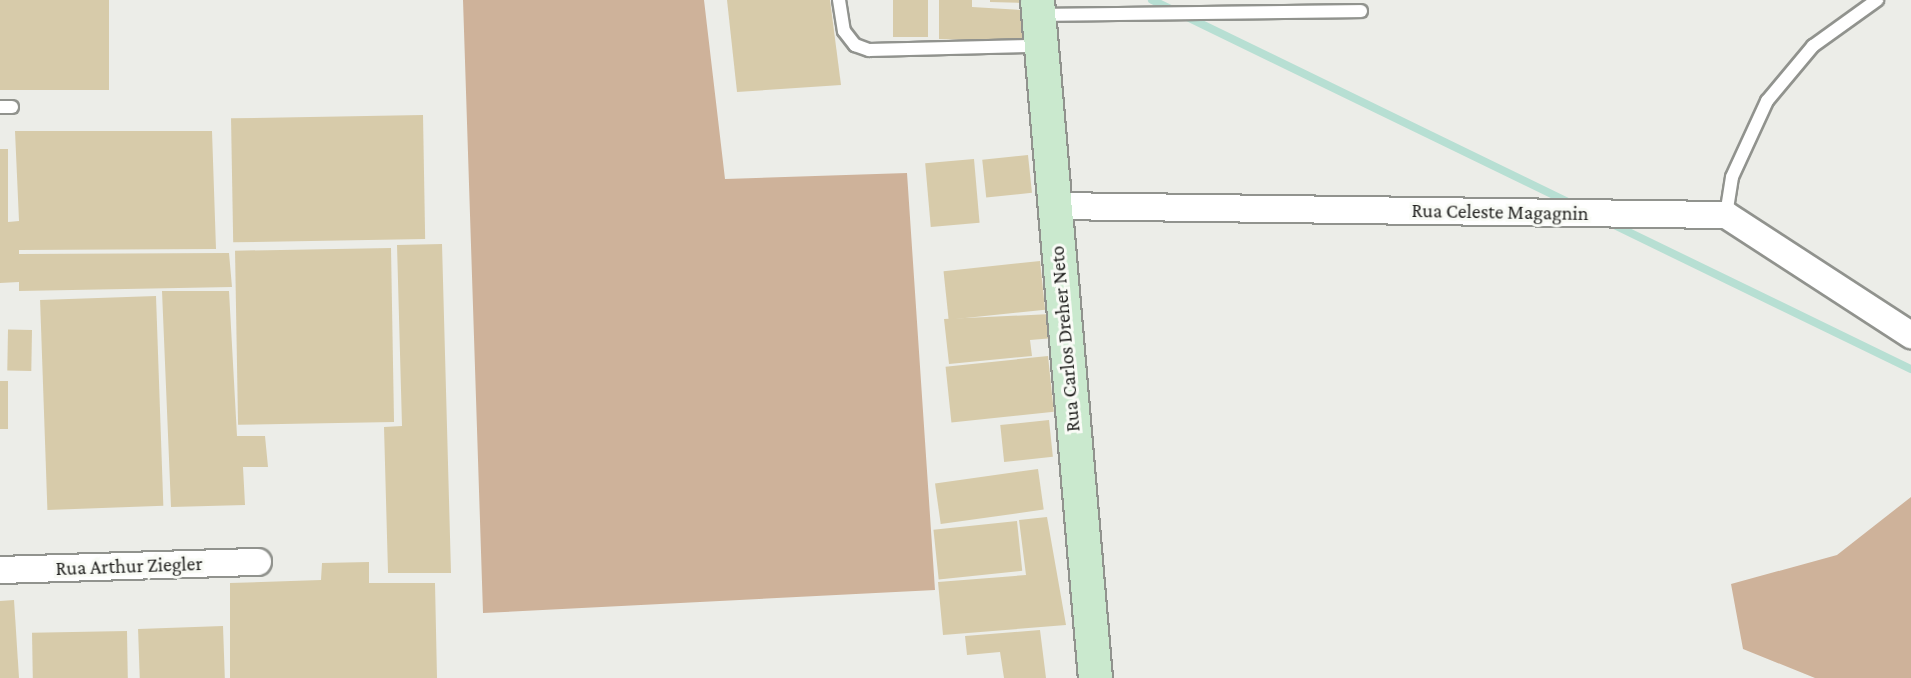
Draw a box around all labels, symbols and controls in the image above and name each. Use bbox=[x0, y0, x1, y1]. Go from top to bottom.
street label: Rua Celeste Magagnin bbox=[1411, 198, 1589, 226]
street label: Rua Carlos Dreher Neto bbox=[1045, 245, 1085, 433]
street label: Rua Arthur Ziegler bbox=[55, 551, 203, 581]

